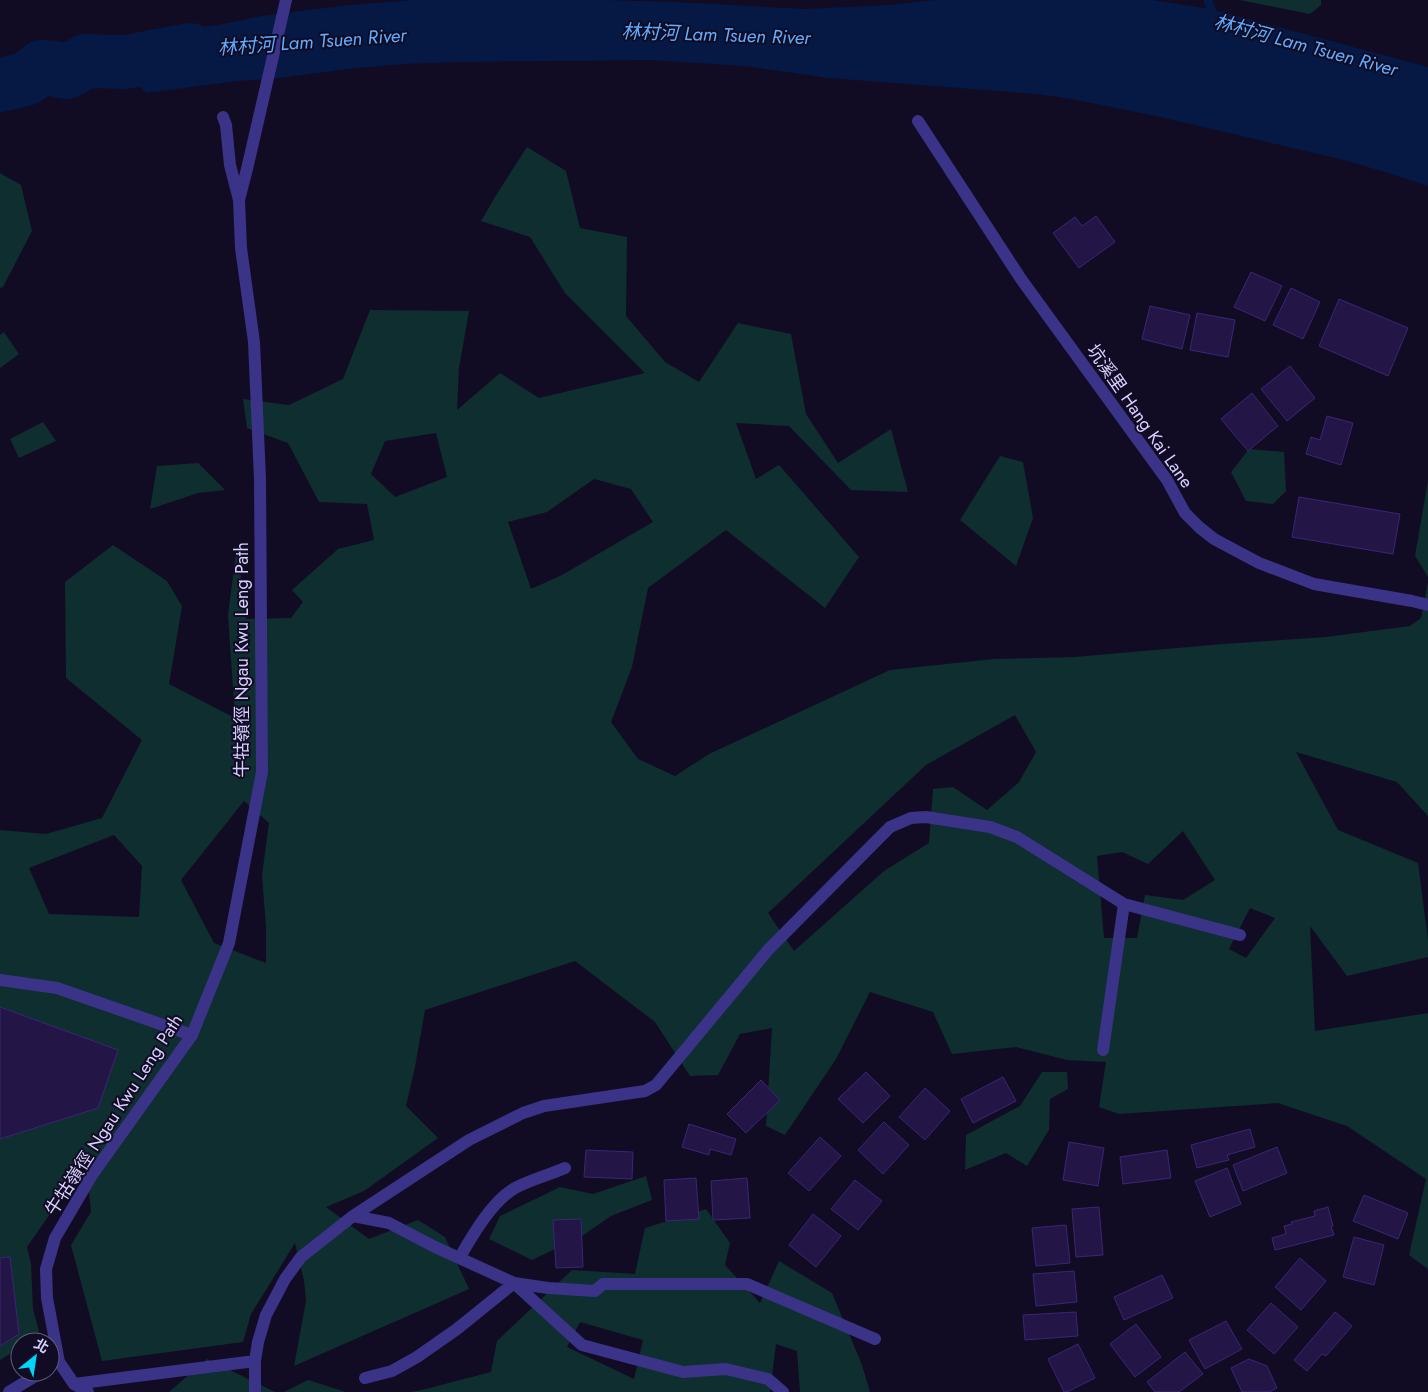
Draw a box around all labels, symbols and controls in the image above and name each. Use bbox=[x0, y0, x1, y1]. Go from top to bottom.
water label: 林村河 Lam Tsuen River bbox=[1211, 8, 1402, 83]
water label: 林村河 Lam Tsuen River bbox=[621, 18, 813, 51]
water label: 林村河 Lam Tsuen River bbox=[217, 21, 409, 62]
street label: 坑溪里 Hang Kai Lane bbox=[1080, 339, 1200, 493]
street label: 牛牯嶺徑 Ngau Kwu Leng Path bbox=[229, 542, 255, 778]
street label: 牛牯嶺徑 Ngau Kwu Leng Path bbox=[39, 1009, 189, 1221]
north arrow bbox=[10, 1332, 60, 1382]
text: 北 bbox=[30, 1334, 53, 1358]

